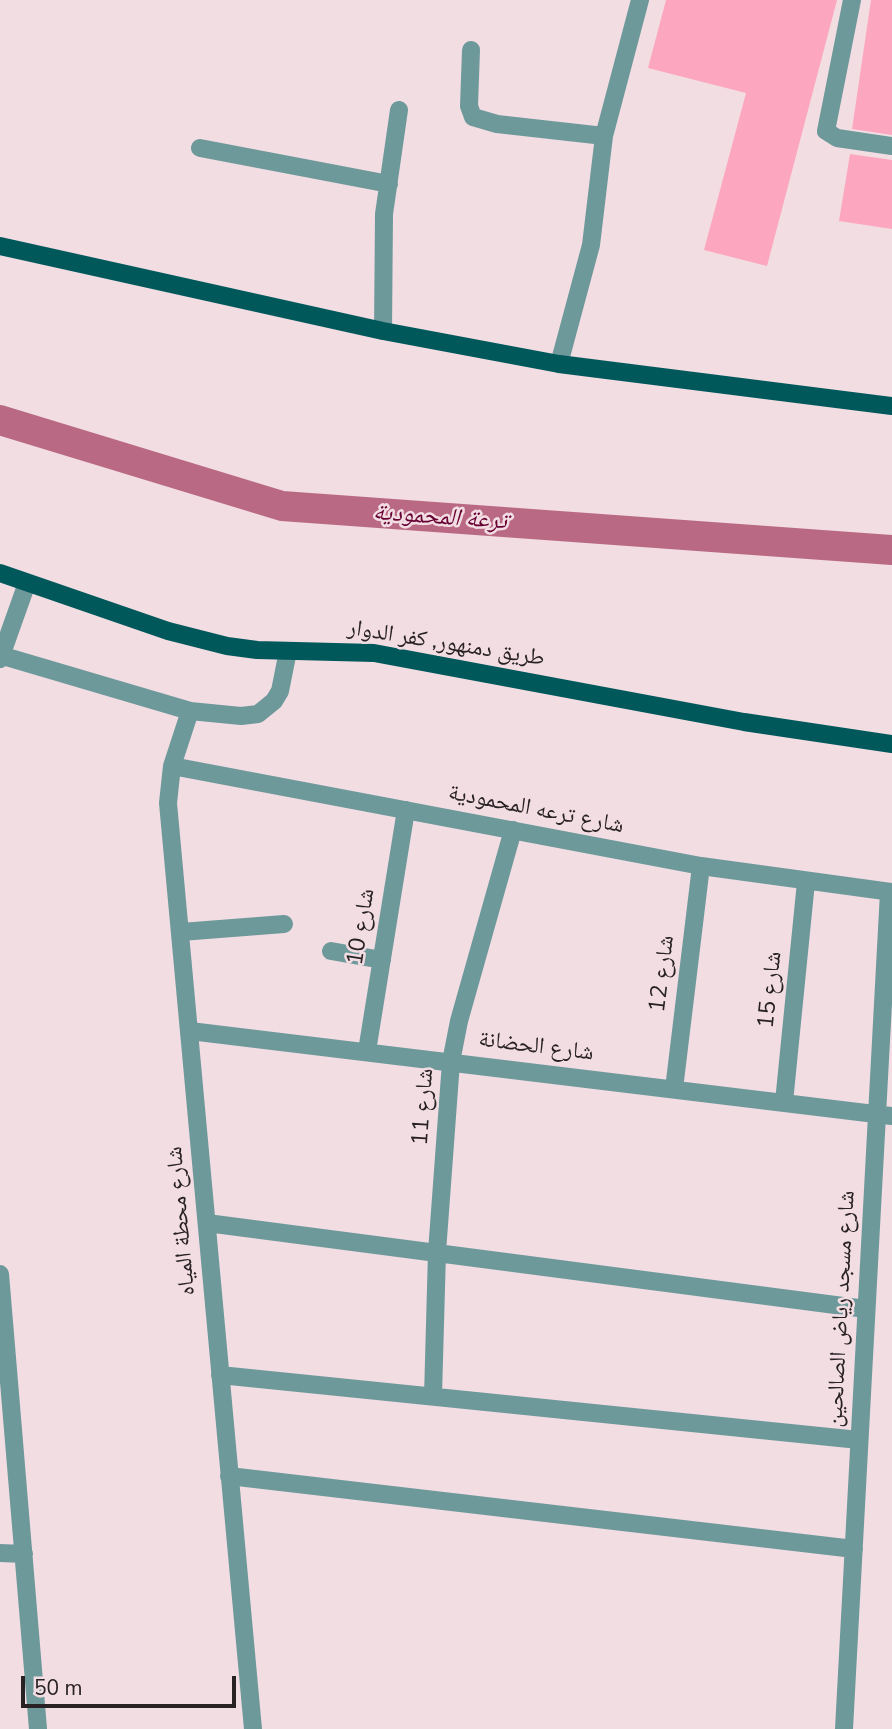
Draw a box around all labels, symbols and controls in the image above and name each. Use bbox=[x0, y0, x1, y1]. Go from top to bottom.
water label: ترعة المحمودية bbox=[372, 499, 508, 537]
street label: طريق دمنهور, كفر الدوار bbox=[345, 615, 547, 673]
street label: شارع ترعه المحمودية bbox=[446, 779, 626, 841]
street label: شارع 10 bbox=[342, 887, 382, 967]
street label: شارع 12 bbox=[645, 934, 681, 1014]
street label: شارع 15 bbox=[753, 950, 789, 1030]
street label: شارع الحضانة bbox=[477, 1026, 595, 1068]
street label: شارع 11 bbox=[408, 1068, 440, 1146]
street label: شارع محطة المياه bbox=[162, 1145, 202, 1297]
street label: شارع مسجد رياض الصالحين bbox=[822, 1190, 862, 1428]
scale bar bbox=[24, 1662, 240, 1706]
text: 50 m bbox=[34, 1674, 83, 1702]

